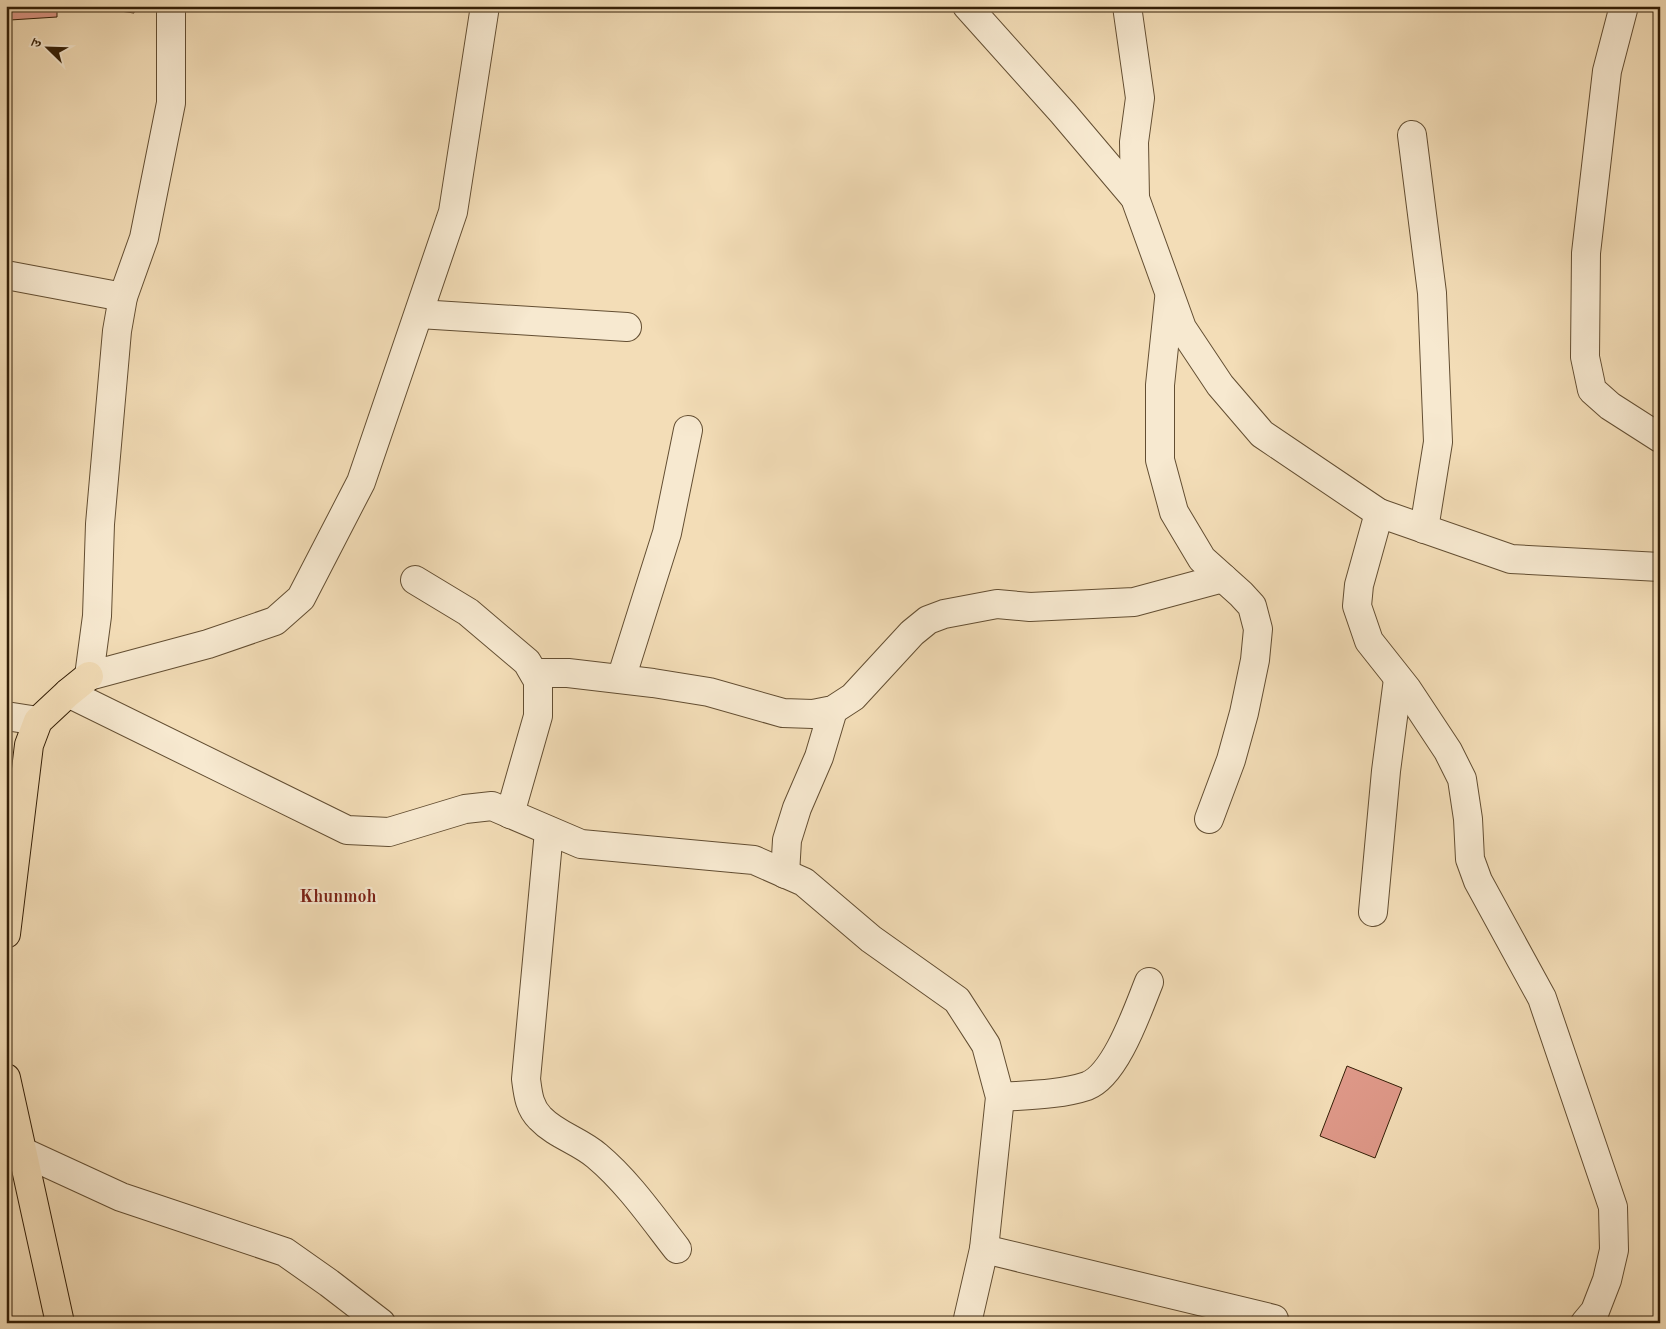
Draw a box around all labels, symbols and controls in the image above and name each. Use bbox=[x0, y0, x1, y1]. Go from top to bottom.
north arrow bbox=[22, 22, 72, 72]
text: उ bbox=[29, 36, 45, 50]
district label: Khunmoh bbox=[299, 888, 377, 906]

